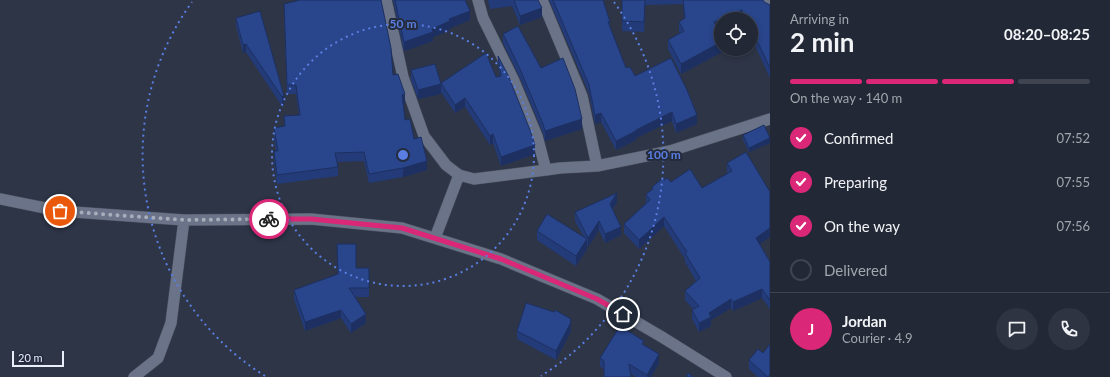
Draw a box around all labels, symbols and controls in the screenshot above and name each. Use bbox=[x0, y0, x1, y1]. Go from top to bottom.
text: Arriving in bbox=[790, 11, 849, 27]
map controls bbox=[714, 12, 758, 56]
button: locate bbox=[714, 12, 758, 56]
text: 50 m bbox=[390, 16, 416, 31]
text: 08:20–08:25 bbox=[1004, 25, 1090, 43]
text: 2 min bbox=[790, 26, 854, 58]
text: On the way · 140 m bbox=[790, 90, 902, 106]
icon: check bbox=[790, 127, 812, 149]
text: Confirmed bbox=[824, 129, 893, 147]
text: 07:52 bbox=[1057, 130, 1090, 146]
text: 100 m bbox=[647, 147, 681, 162]
centre of rings bbox=[396, 148, 410, 162]
icon: check bbox=[790, 171, 812, 193]
text: Preparing bbox=[824, 173, 887, 191]
text: 07:55 bbox=[1057, 174, 1090, 190]
pin bbox=[43, 194, 77, 228]
courier bbox=[249, 199, 289, 239]
icon: bag bbox=[49, 200, 71, 222]
icon: bike bbox=[258, 208, 280, 230]
icon: check bbox=[790, 215, 812, 237]
text: On the way bbox=[824, 217, 900, 235]
text: 07:56 bbox=[1057, 218, 1090, 234]
text: Delivered bbox=[824, 261, 887, 279]
pin bbox=[606, 297, 640, 331]
icon: home bbox=[612, 303, 634, 325]
button: chat bbox=[996, 308, 1038, 350]
button: phone bbox=[1048, 308, 1090, 350]
text: Jordan bbox=[842, 312, 887, 330]
text: J bbox=[808, 320, 814, 338]
text: Courier · 4.9 bbox=[842, 330, 913, 346]
scale bar bbox=[12, 349, 64, 368]
text: 20 m bbox=[18, 351, 43, 364]

